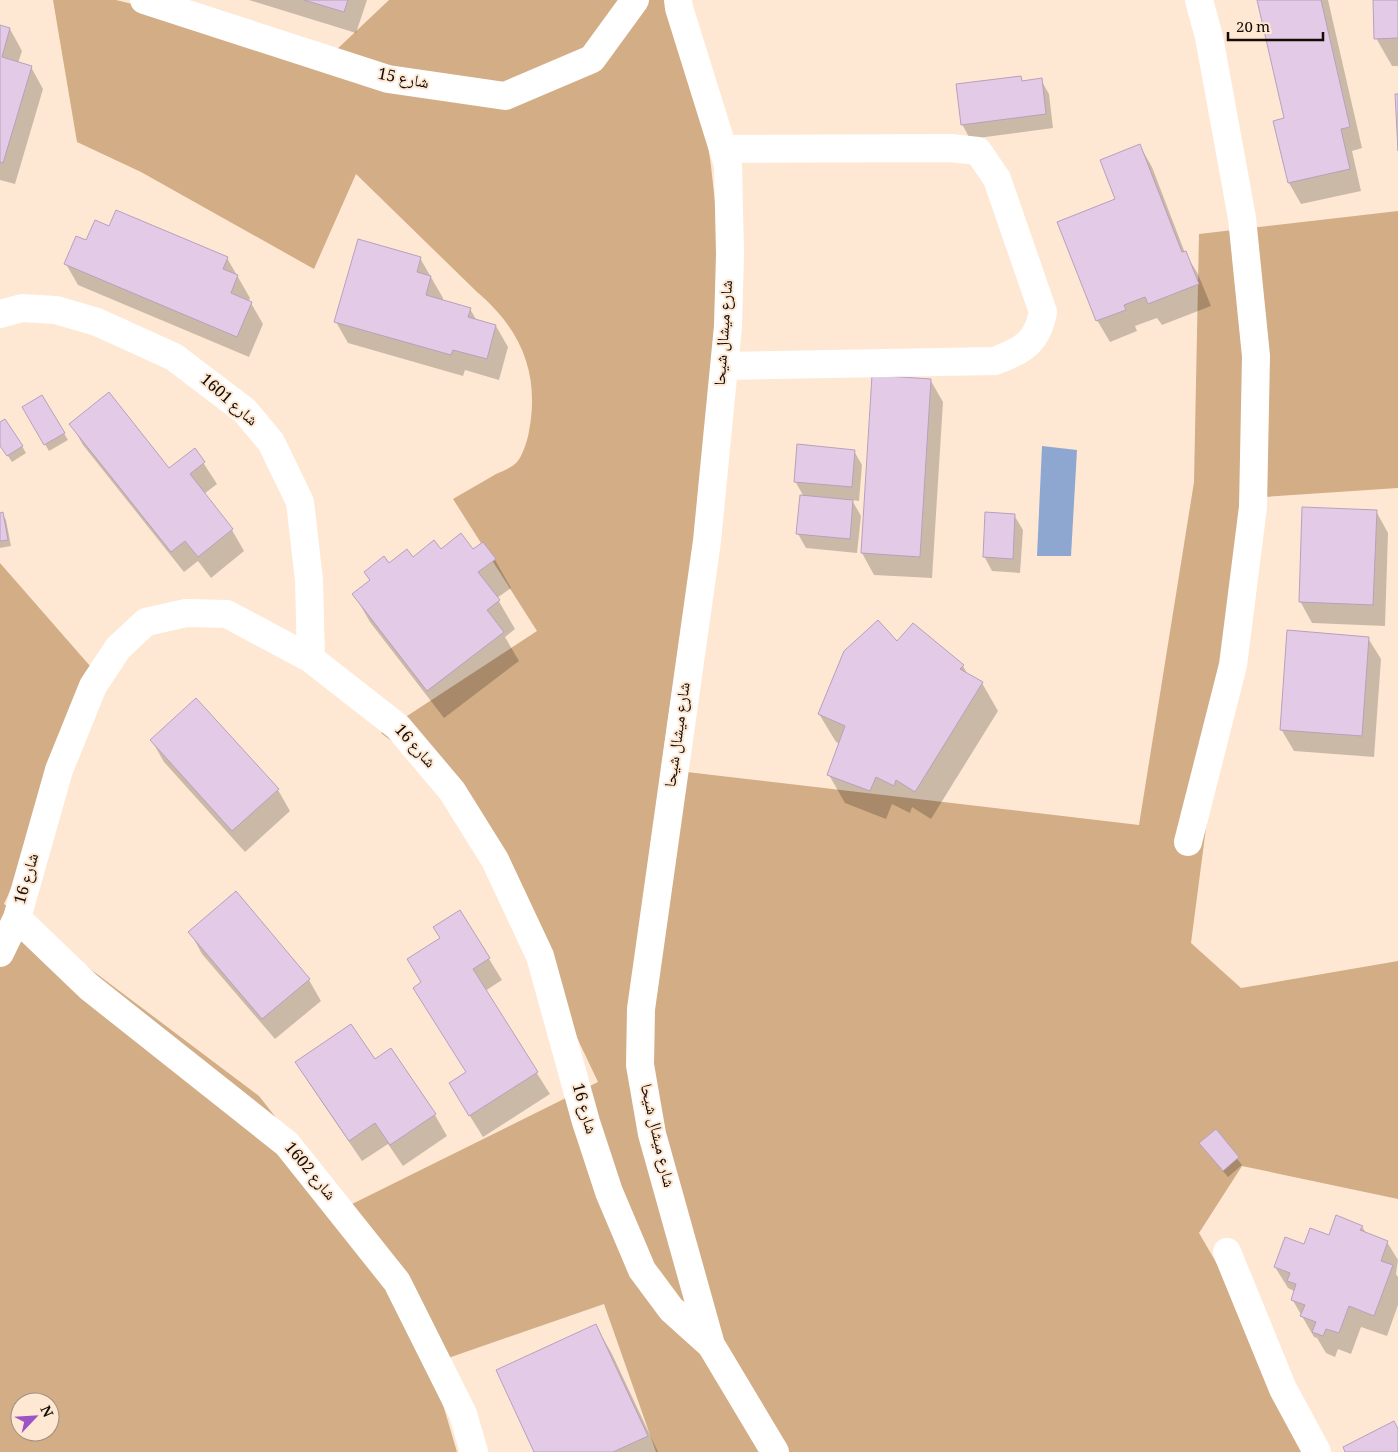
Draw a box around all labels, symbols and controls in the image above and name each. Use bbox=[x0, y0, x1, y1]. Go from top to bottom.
scale bar bbox=[1228, 10, 1323, 42]
text: 20 m bbox=[1236, 16, 1270, 42]
street label: شارع 15 bbox=[375, 62, 431, 98]
street label: شارع ميشال شيحا bbox=[708, 279, 742, 387]
street label: شارع 1601 bbox=[193, 368, 263, 434]
street label: شارع ميشال شيحا bbox=[658, 681, 700, 789]
street label: شارع 16 bbox=[387, 719, 441, 775]
street label: شارع 16 bbox=[8, 850, 48, 908]
street label: شارع 16 bbox=[563, 1080, 603, 1138]
street label: شارع ميشال شيحا bbox=[631, 1081, 681, 1191]
street label: شارع 1602 bbox=[276, 1137, 342, 1207]
north arrow bbox=[10, 1392, 60, 1442]
text: N bbox=[32, 1402, 58, 1422]

